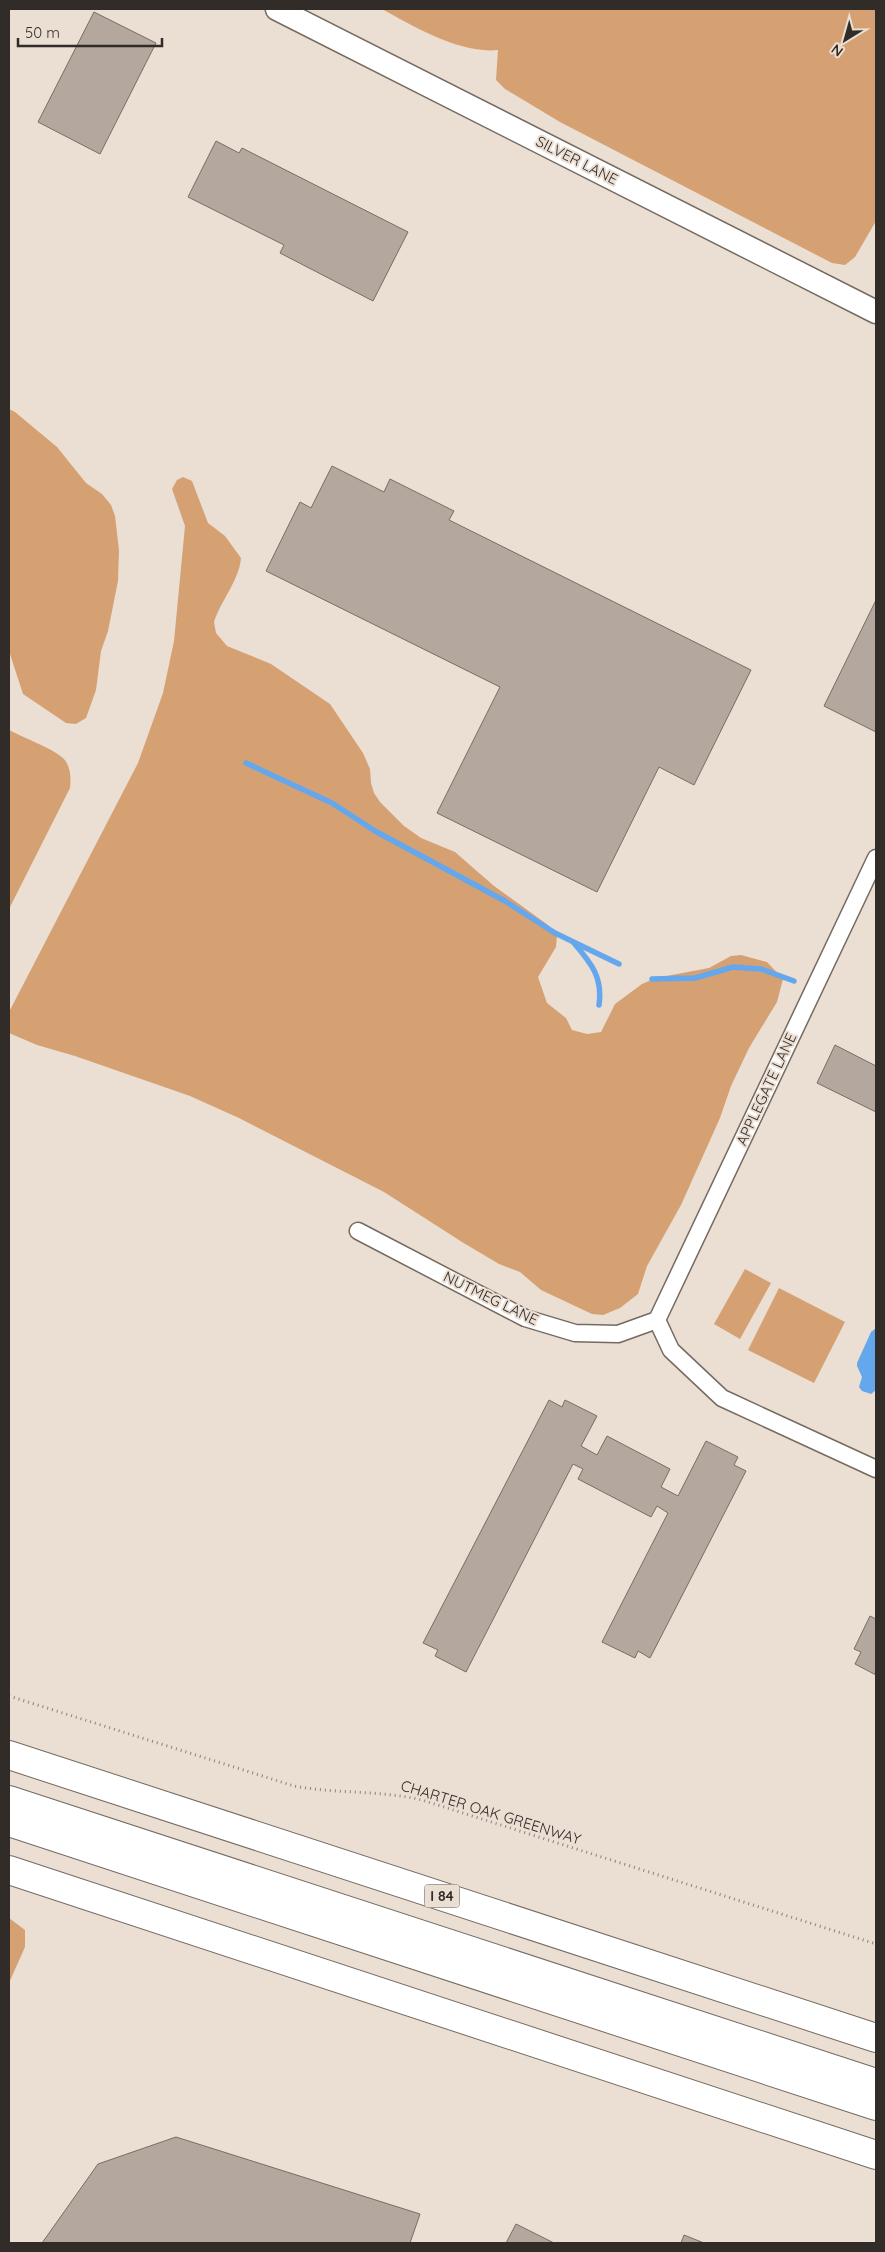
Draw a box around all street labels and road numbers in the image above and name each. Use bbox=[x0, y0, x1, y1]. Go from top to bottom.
street label: SILVER LANE bbox=[533, 131, 621, 189]
street label: APPLEGATE LANE bbox=[732, 1030, 800, 1148]
street label: NUTMEG LANE bbox=[440, 1267, 542, 1329]
street label: CHARTER OAK GREENWAY bbox=[399, 1776, 584, 1849]
road number: I 84 bbox=[424, 1884, 460, 1908]

